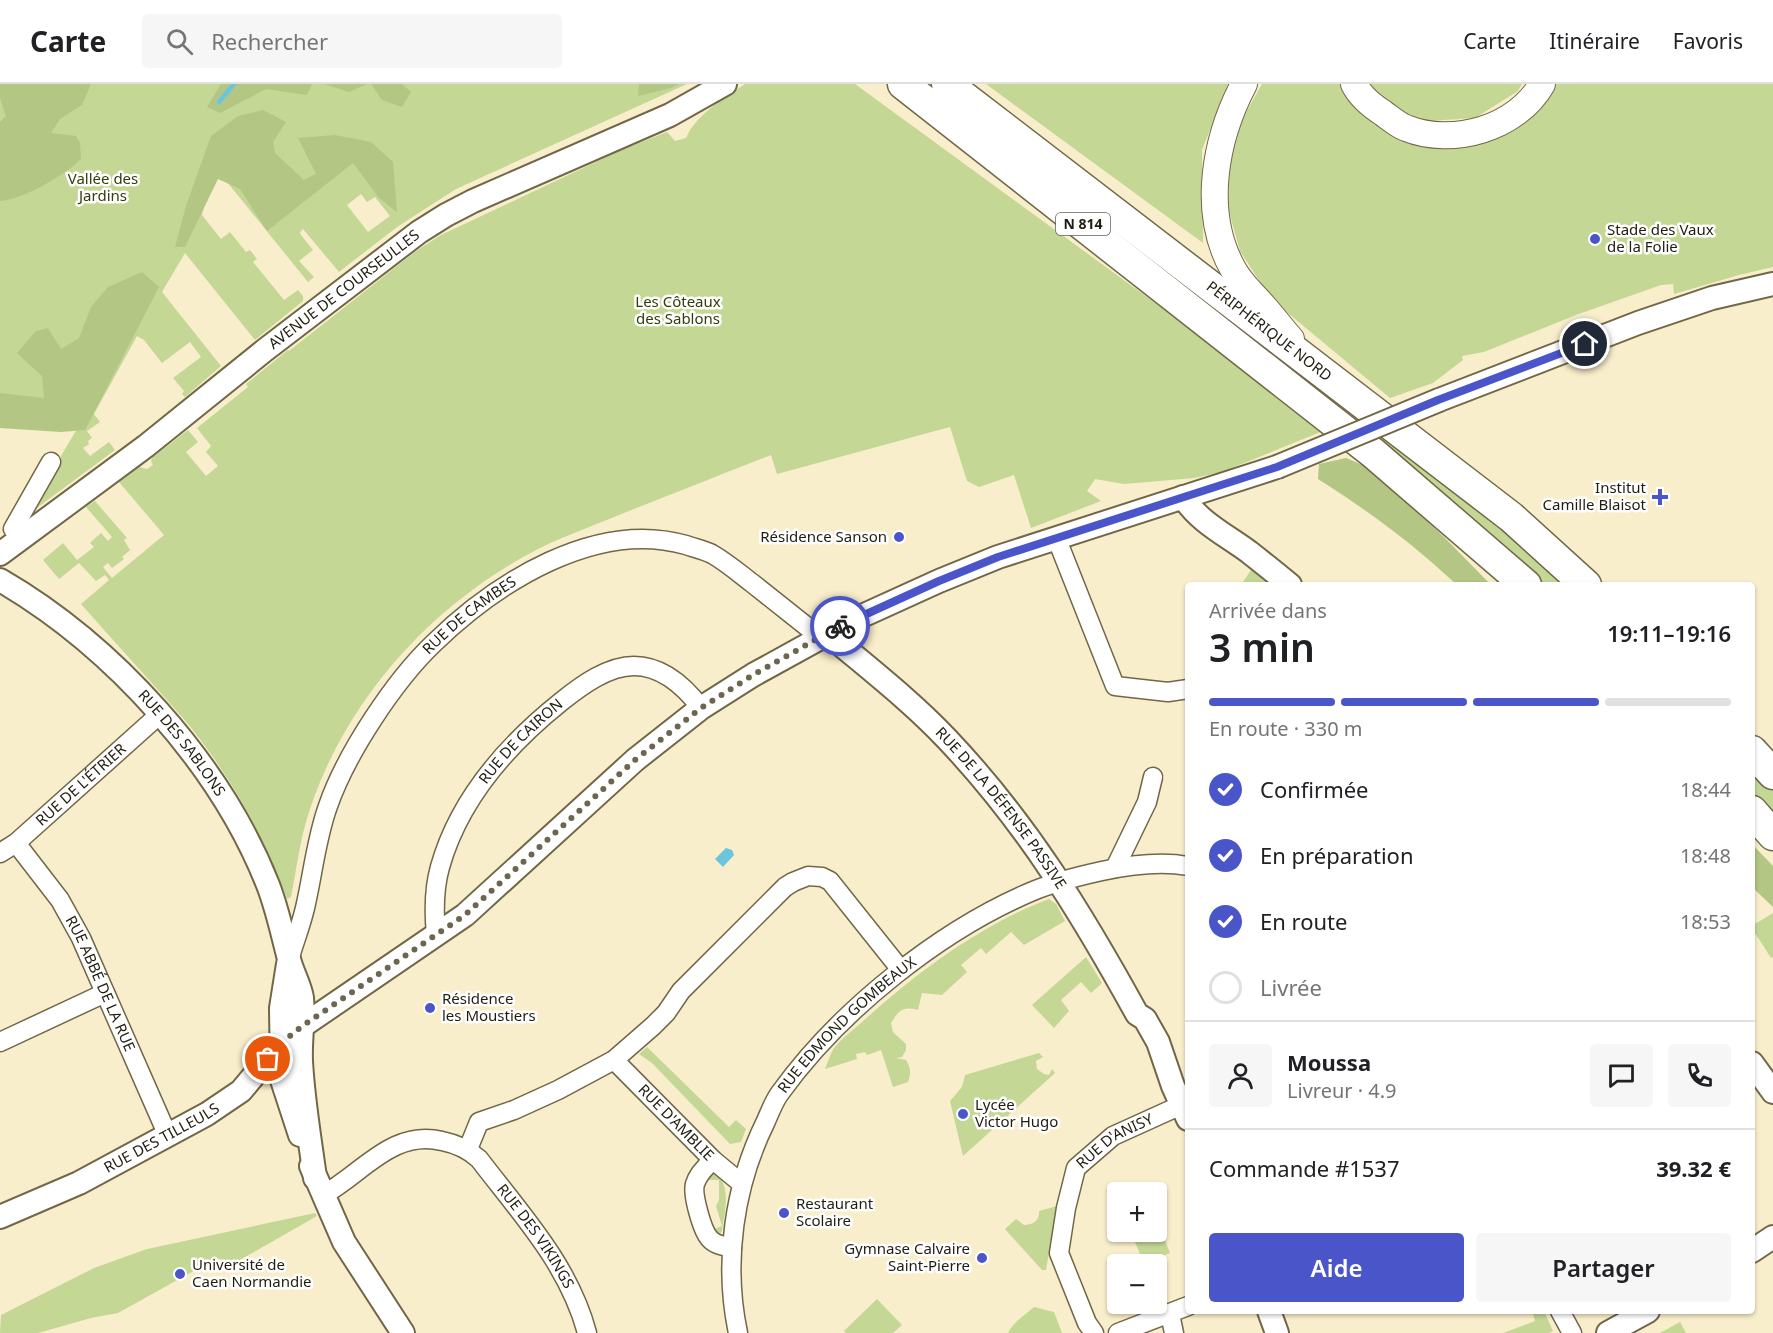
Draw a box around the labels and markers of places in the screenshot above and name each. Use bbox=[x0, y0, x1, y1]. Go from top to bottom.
place label: Stade des Vaux de la Folie bbox=[1607, 219, 1714, 256]
marker: Stade des Vaux de la Folie bbox=[1588, 232, 1602, 246]
pin bbox=[1559, 318, 1610, 369]
place label: Institut Camille Blaisot bbox=[1543, 477, 1647, 514]
marker: Institut Camille Blaisot bbox=[1651, 488, 1669, 506]
place label: Résidence Sanson bbox=[760, 526, 887, 546]
marker: Résidence Sanson bbox=[892, 530, 906, 544]
place label: Résidence les Moustiers bbox=[442, 988, 536, 1025]
marker: Résidence les Moustiers bbox=[423, 1001, 437, 1015]
pin bbox=[242, 1033, 293, 1084]
place label: Lycée Victor Hugo bbox=[975, 1094, 1058, 1131]
marker: Lycée Victor Hugo bbox=[956, 1107, 970, 1121]
place label: Restaurant Scolaire bbox=[796, 1193, 874, 1230]
marker: Restaurant Scolaire bbox=[777, 1206, 791, 1220]
place label: Gymnase Calvaire Saint-Pierre bbox=[844, 1238, 970, 1275]
marker: Gymnase Calvaire Saint-Pierre bbox=[975, 1251, 989, 1265]
place label: Université de Caen Normandie bbox=[192, 1254, 311, 1291]
marker: Université de Caen Normandie bbox=[173, 1267, 187, 1281]

